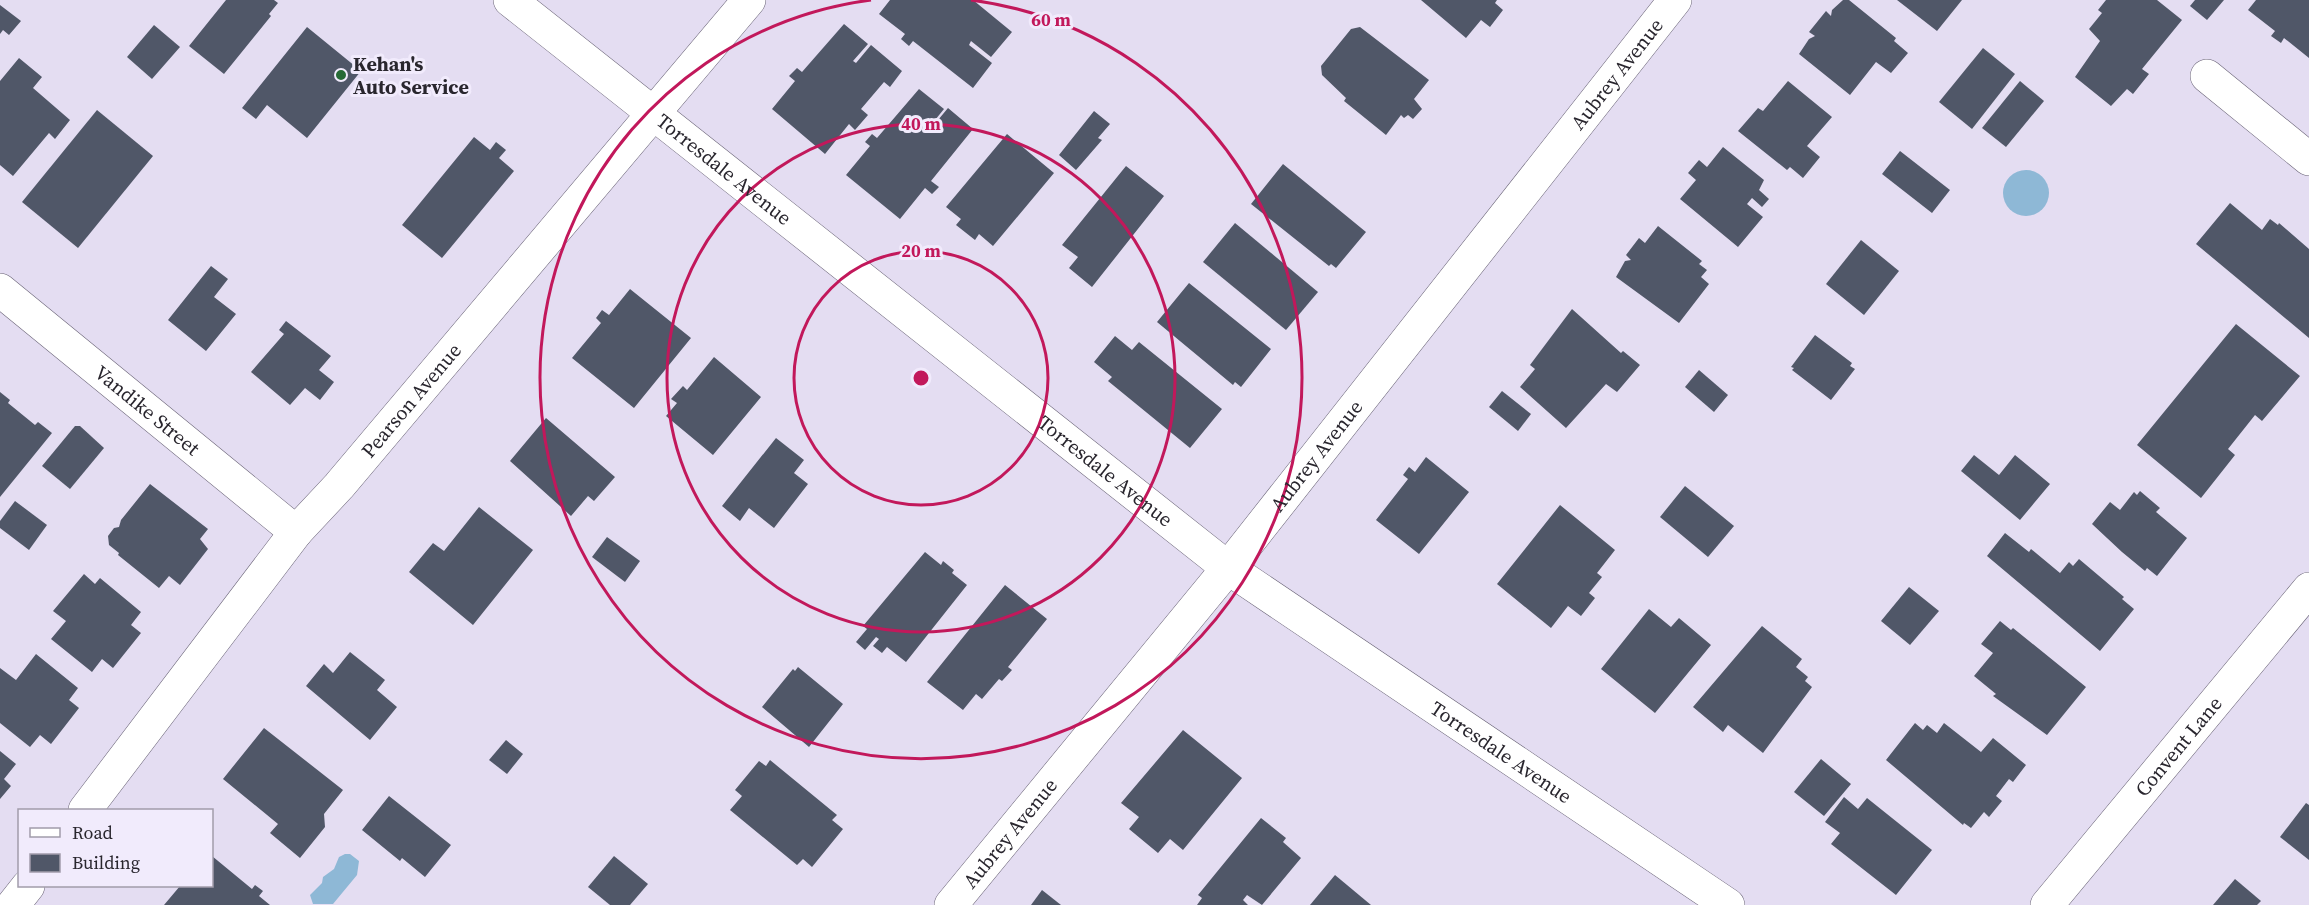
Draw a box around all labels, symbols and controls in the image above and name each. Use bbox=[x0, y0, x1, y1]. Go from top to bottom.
text: 60 m bbox=[1031, 7, 1071, 32]
street label: Aubrey Avenue bbox=[1564, 12, 1670, 136]
place label: Kehan's Auto Service bbox=[353, 50, 469, 101]
marker: Kehan's Auto Service bbox=[334, 68, 348, 82]
street label: Torresdale Avenue bbox=[651, 107, 798, 232]
text: 40 m bbox=[901, 111, 941, 136]
text: 20 m bbox=[901, 238, 941, 263]
street label: Pearson Avenue bbox=[355, 337, 468, 464]
street label: Vandike Street bbox=[88, 359, 206, 462]
centre of rings bbox=[911, 368, 931, 388]
street label: Aubrey Avenue bbox=[1264, 394, 1369, 518]
street label: Torresdale Avenue bbox=[1032, 409, 1179, 533]
street label: Convent Lane bbox=[2129, 690, 2228, 803]
street label: Torresdale Avenue bbox=[1425, 694, 1578, 810]
street label: Aubrey Avenue bbox=[956, 772, 1064, 894]
legend bbox=[18, 809, 213, 887]
text: Road bbox=[72, 820, 113, 845]
text: Building bbox=[72, 850, 140, 875]

